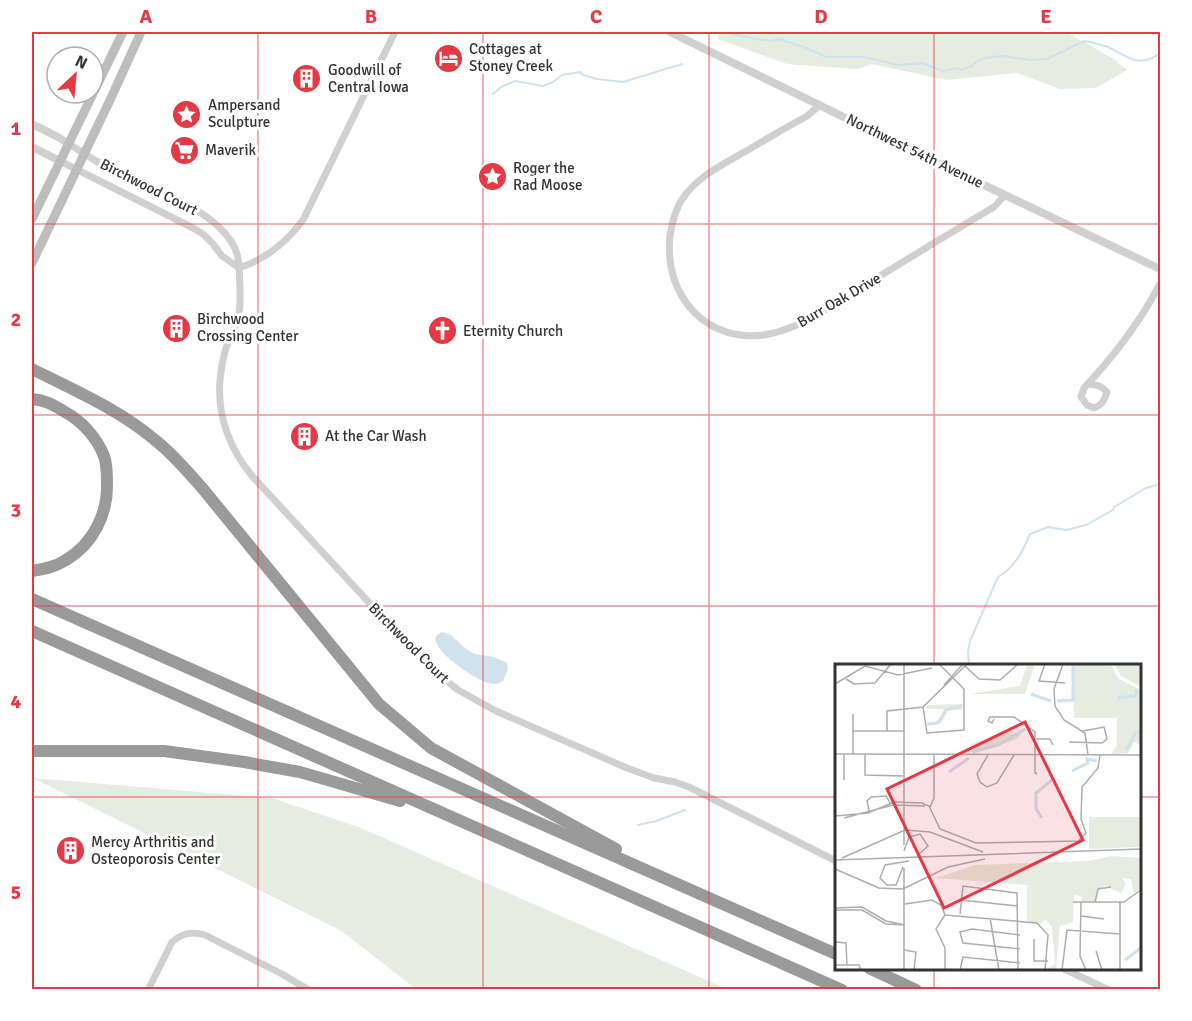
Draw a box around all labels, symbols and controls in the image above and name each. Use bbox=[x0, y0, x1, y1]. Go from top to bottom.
text: A bbox=[140, 4, 153, 29]
text: B bbox=[365, 4, 377, 29]
text: C bbox=[590, 4, 602, 29]
text: D bbox=[814, 4, 828, 29]
text: E bbox=[1040, 4, 1052, 29]
place label: Cottages at Stoney Creek bbox=[469, 40, 553, 75]
hotel icon: Cottages at Stoney Creek bbox=[432, 42, 464, 74]
north arrow bbox=[45, 45, 105, 105]
text: N bbox=[72, 51, 91, 74]
place label: Goodwill of Central Iowa bbox=[328, 61, 409, 96]
building icon: Goodwill of Central Iowa bbox=[291, 63, 323, 95]
place label: Ampersand Sculpture bbox=[208, 96, 280, 131]
place icon: Ampersand Sculpture bbox=[171, 98, 203, 130]
street label: Northwest 54th Avenue bbox=[844, 110, 986, 192]
text: 1 bbox=[11, 116, 22, 141]
supermarket icon: Maverik bbox=[168, 134, 200, 166]
place label: Maverik bbox=[205, 141, 256, 159]
street label: Birchwood Court bbox=[97, 155, 201, 219]
place label: Roger the Rad Moose bbox=[513, 159, 582, 194]
place icon: Roger the Rad Moose bbox=[476, 161, 508, 193]
street label: Burr Oak Drive bbox=[794, 269, 884, 331]
text: 2 bbox=[11, 307, 21, 332]
place label: Birchwood Crossing Center bbox=[197, 310, 299, 345]
building icon: Birchwood Crossing Center bbox=[160, 312, 192, 344]
church icon: Eternity Church bbox=[426, 315, 458, 347]
place label: Eternity Church bbox=[463, 322, 563, 340]
building icon: At the Car Wash bbox=[288, 420, 320, 452]
place label: At the Car Wash bbox=[325, 427, 427, 445]
text: 3 bbox=[11, 498, 21, 523]
street label: Birchwood Court bbox=[365, 599, 453, 687]
inset map bbox=[835, 664, 1141, 970]
text: 4 bbox=[11, 689, 22, 714]
place label: Mercy Arthritis and Osteoporosis Center bbox=[91, 833, 220, 868]
building icon: Mercy Arthritis and Osteoporosis Center bbox=[54, 835, 86, 867]
text: 5 bbox=[11, 880, 21, 905]

